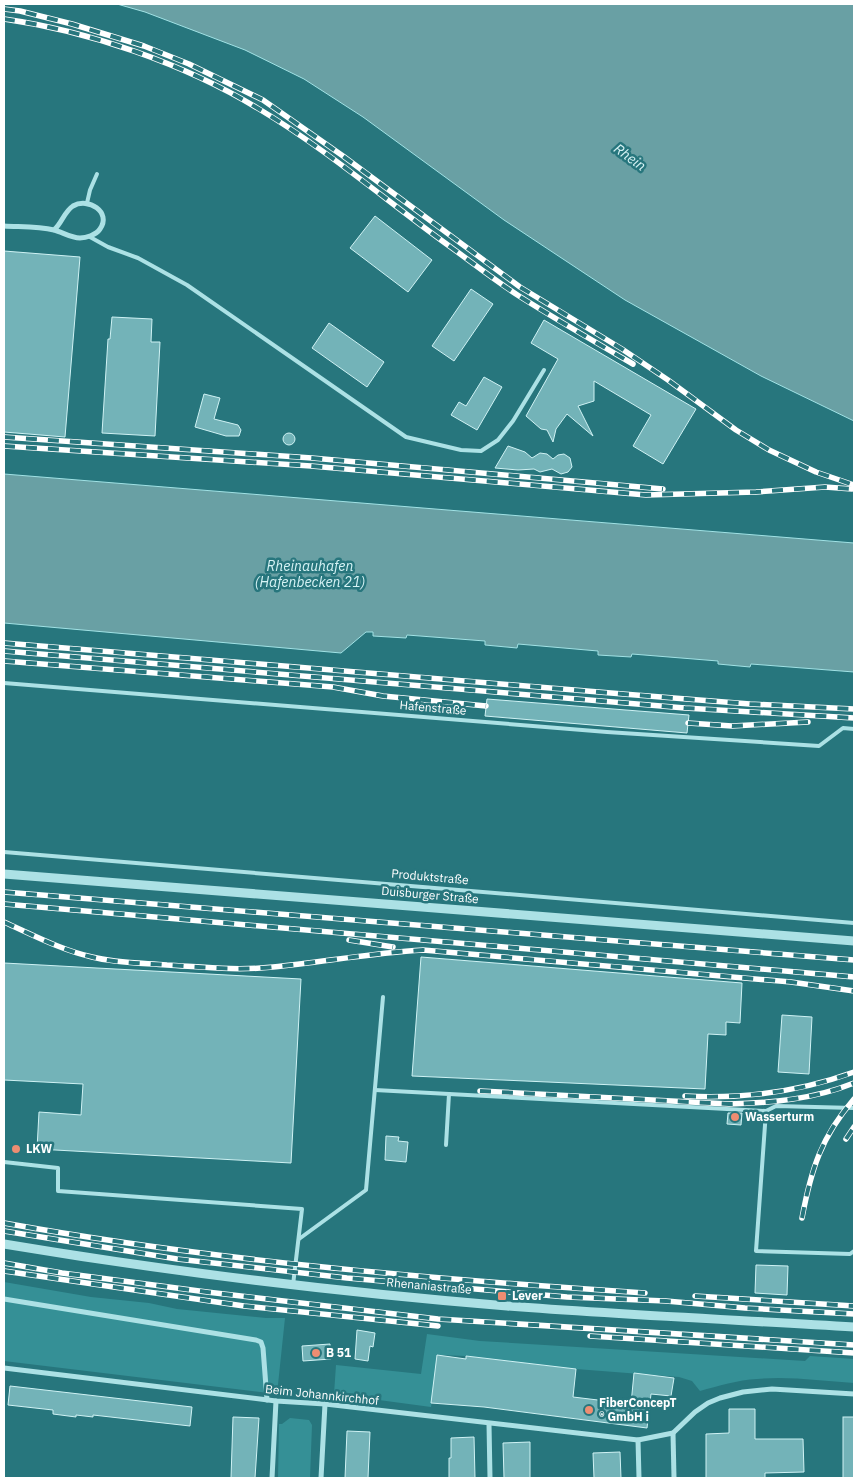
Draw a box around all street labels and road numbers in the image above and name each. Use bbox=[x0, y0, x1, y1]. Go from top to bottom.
street label: Hafenstraße bbox=[399, 697, 468, 718]
street label: Produktstraße bbox=[391, 866, 470, 887]
street label: Duisburger Straße bbox=[381, 883, 480, 906]
street label: Rhenaniastraße bbox=[386, 1274, 473, 1297]
street label: Beim Johannkirchhof bbox=[264, 1381, 380, 1408]

